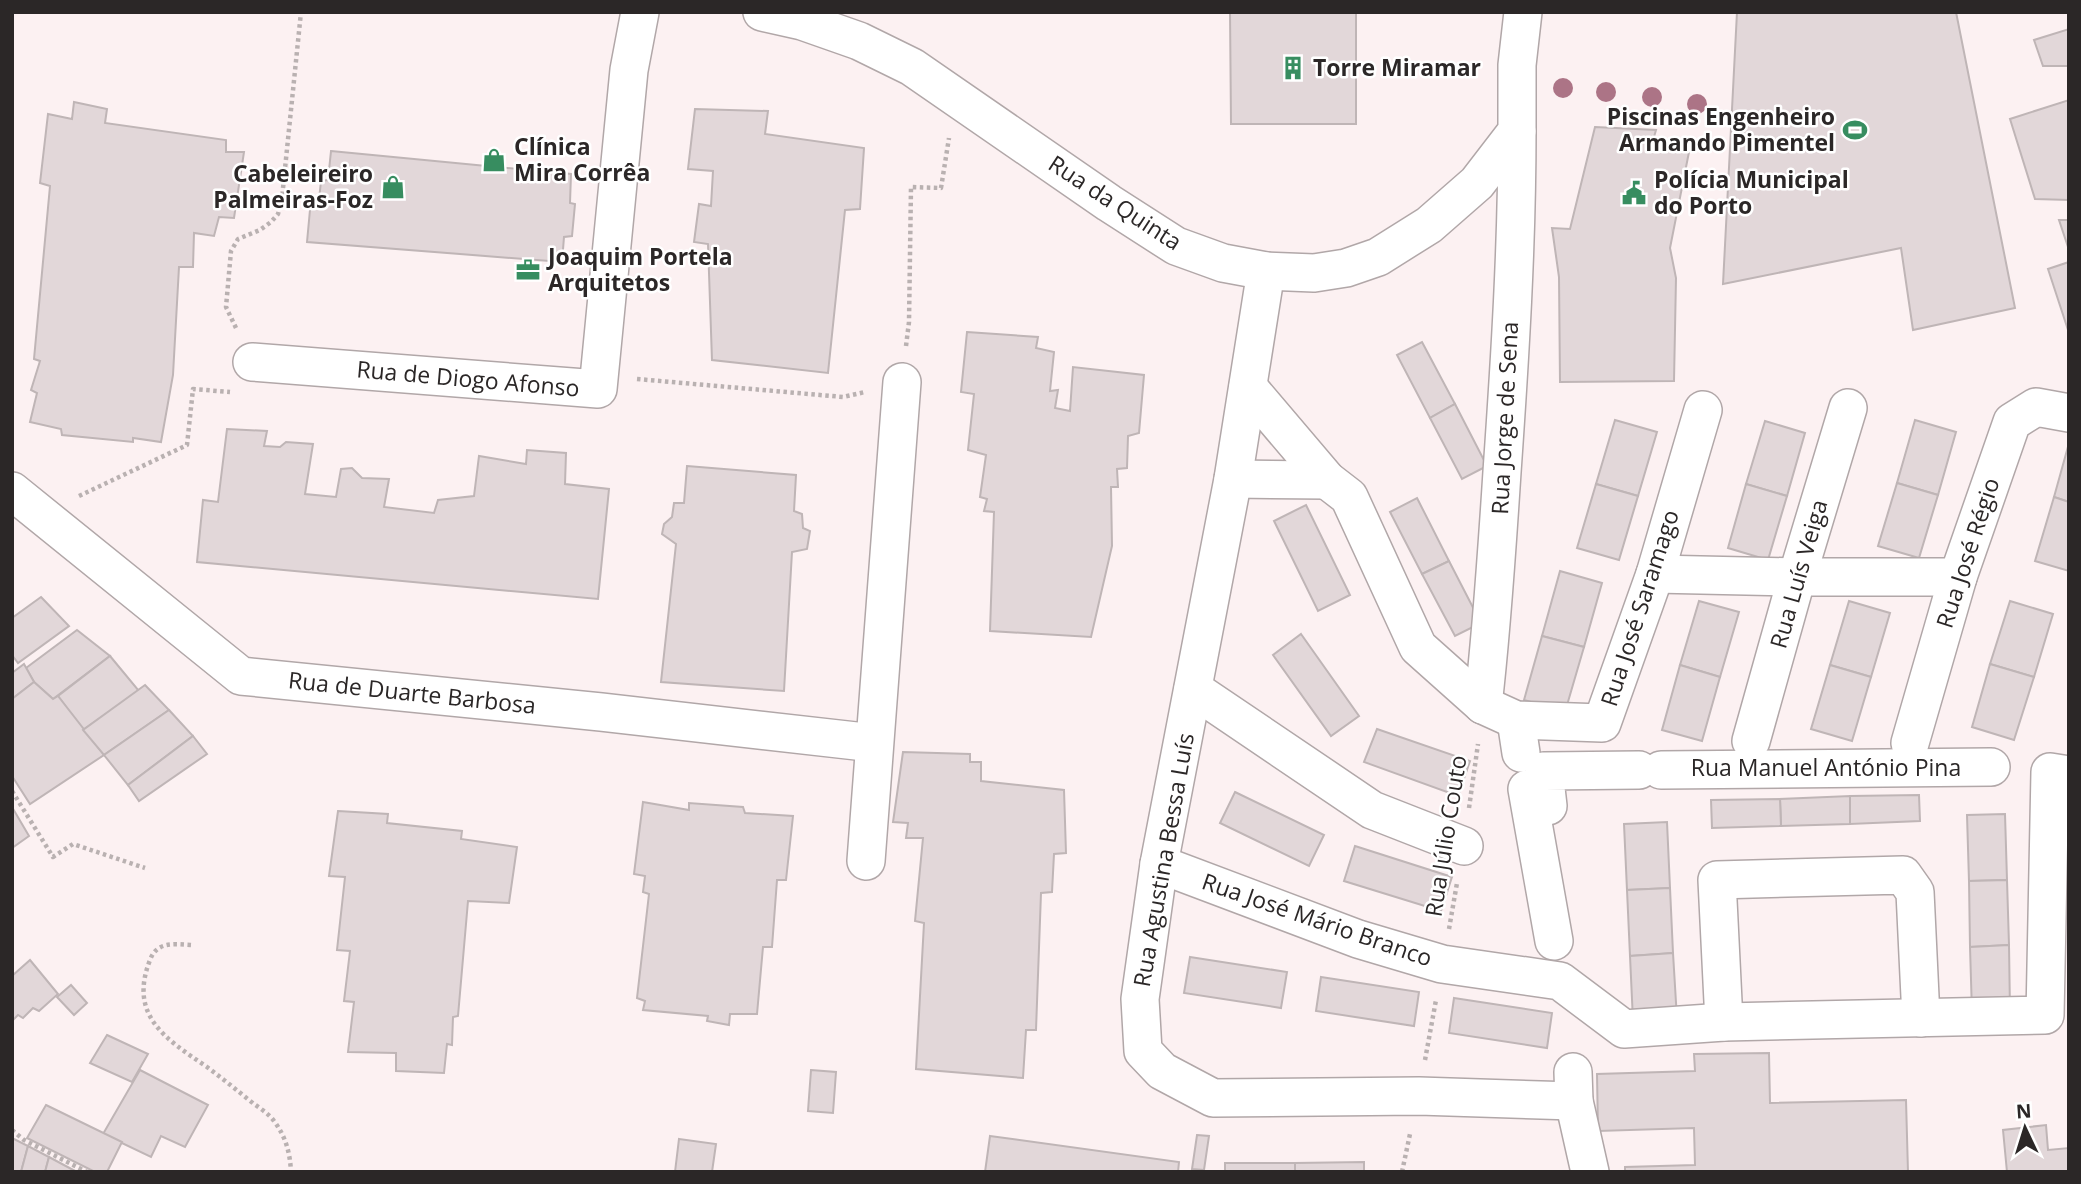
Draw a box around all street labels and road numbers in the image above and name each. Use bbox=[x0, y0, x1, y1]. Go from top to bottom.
street label: Rua da Quinta bbox=[1043, 147, 1188, 257]
street label: Rua Jorge de Sena bbox=[1483, 321, 1525, 515]
street label: Rua de Diogo Afonso bbox=[355, 352, 581, 404]
street label: Rua José Régio bbox=[1928, 473, 2006, 632]
street label: Rua Luís Veiga bbox=[1761, 495, 1835, 652]
street label: Rua José Saramago bbox=[1592, 505, 1686, 710]
street label: Rua de Duarte Barbosa bbox=[287, 663, 537, 721]
street label: Rua Agustina Bessa Luís bbox=[1125, 730, 1201, 989]
street label: Rua Manuel António Pina bbox=[1691, 751, 1961, 783]
street label: Rua Júlio Couto bbox=[1416, 753, 1474, 919]
street label: Rua José Mário Branco bbox=[1198, 865, 1437, 973]

